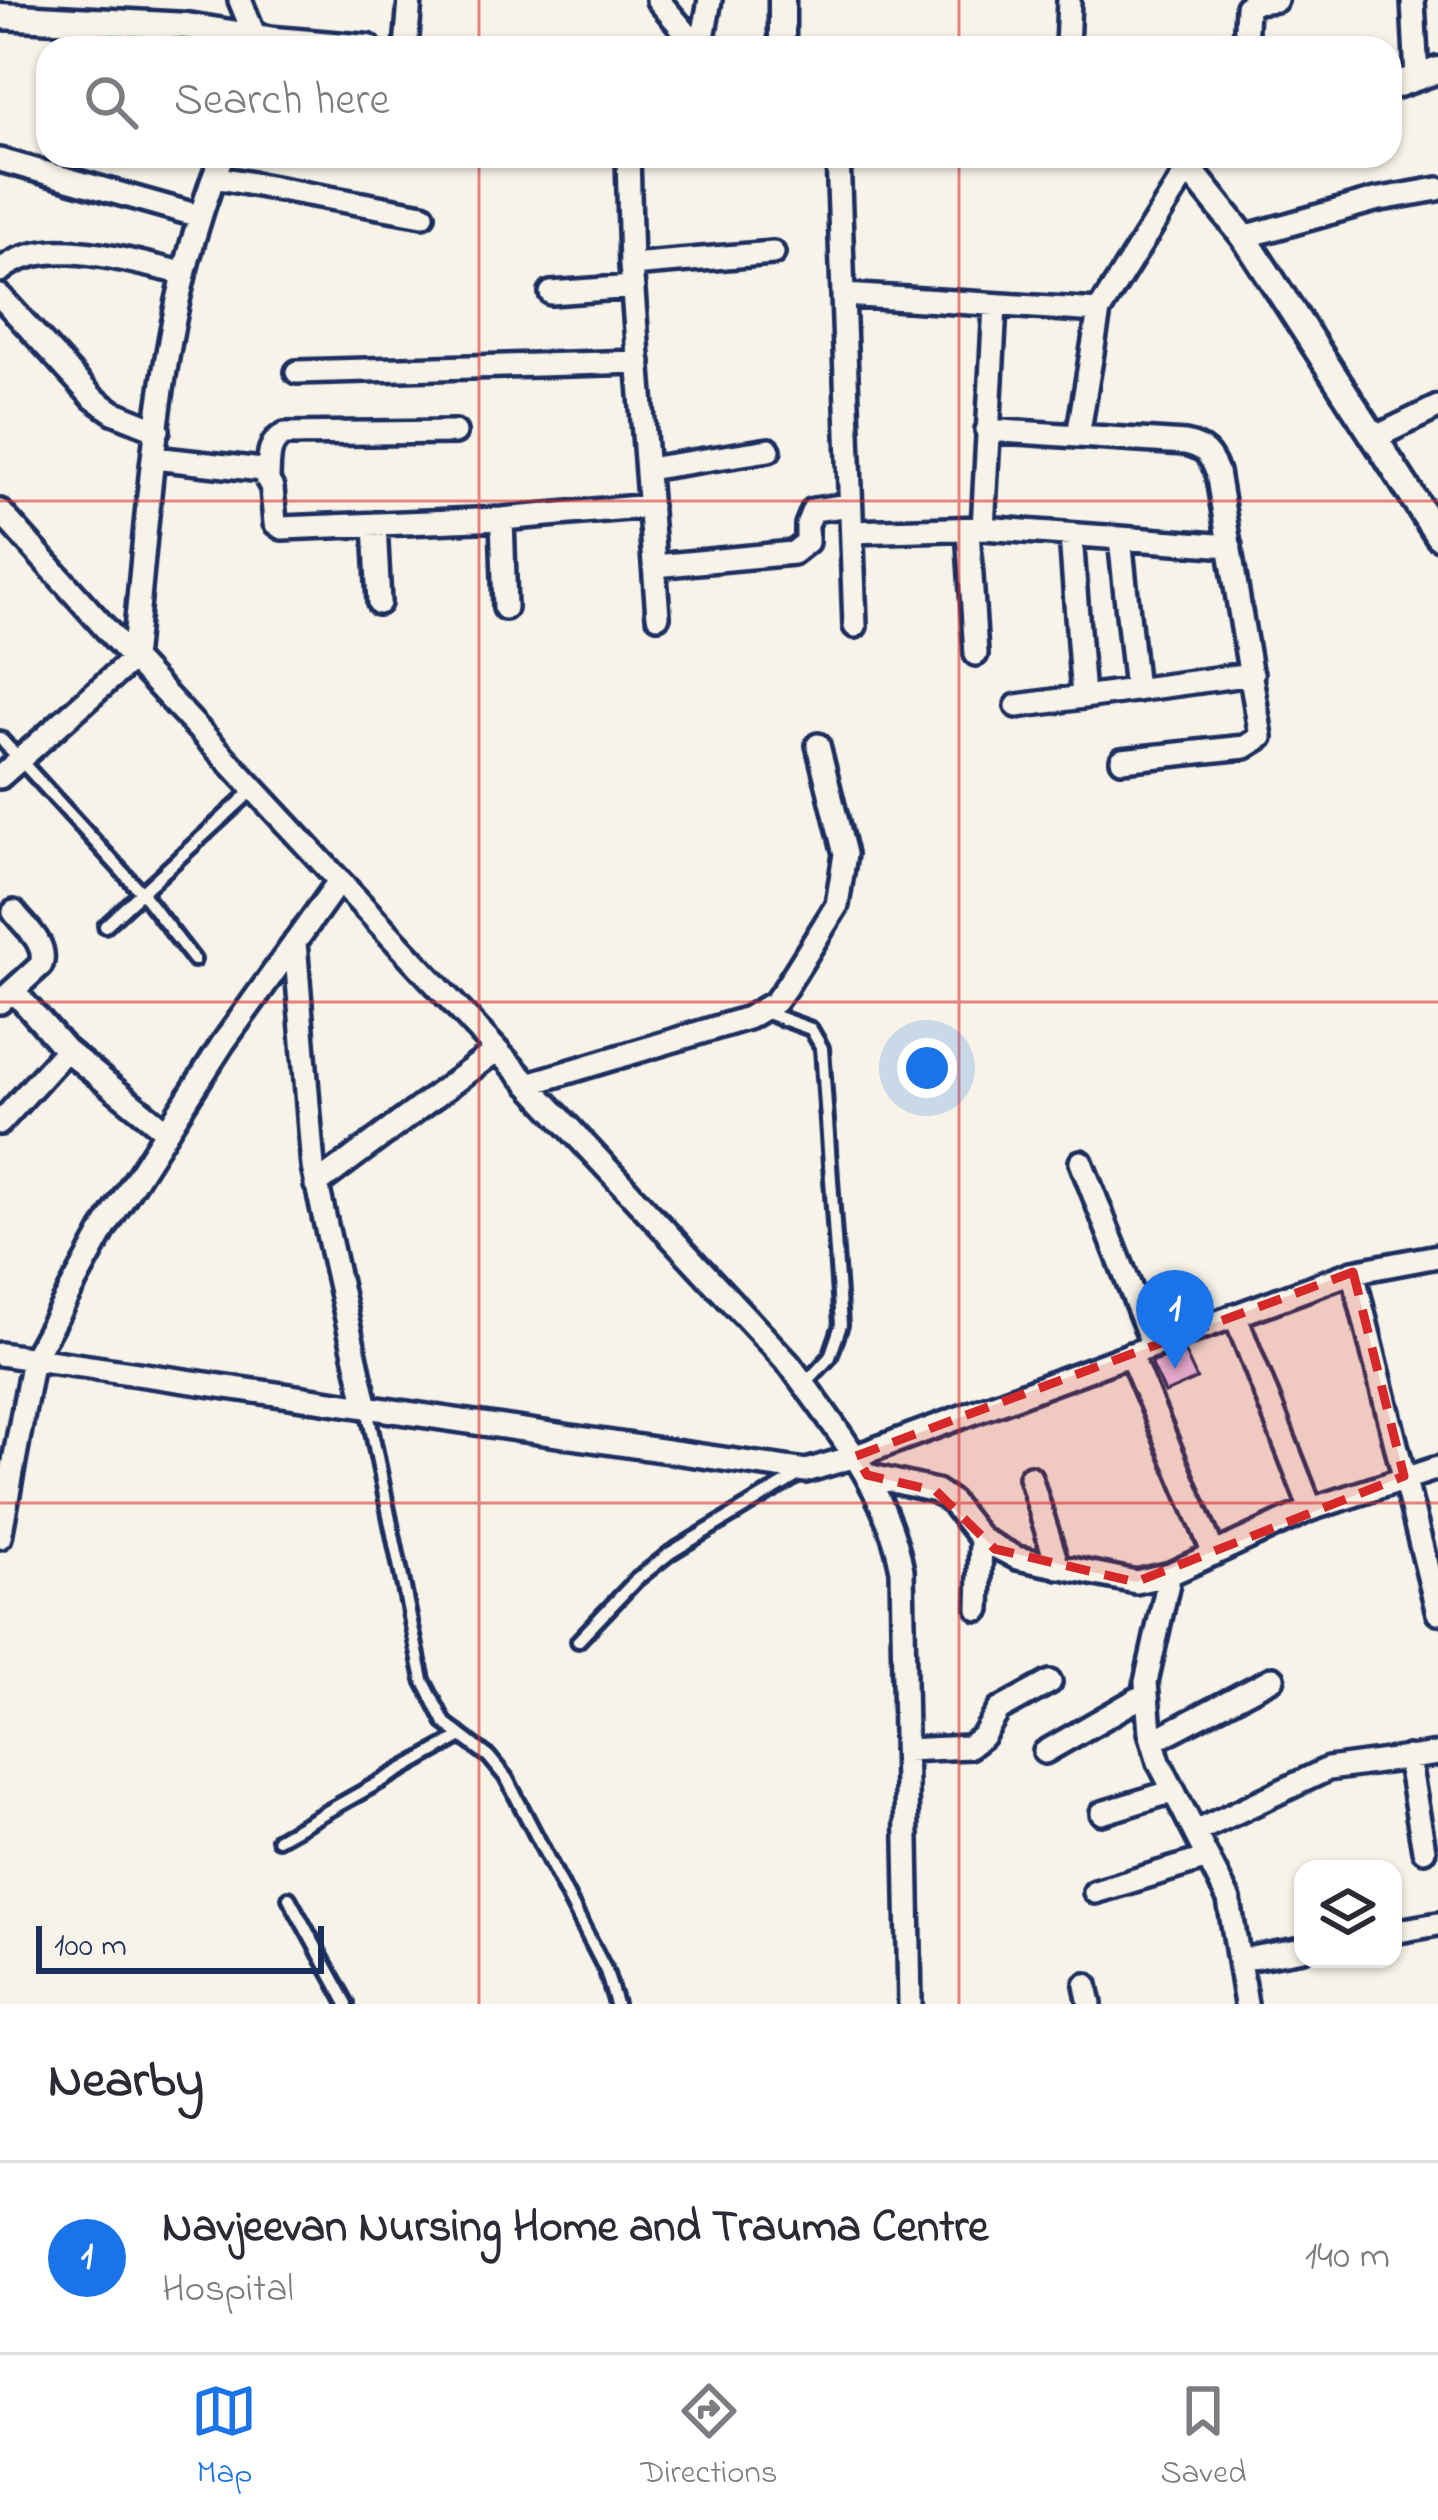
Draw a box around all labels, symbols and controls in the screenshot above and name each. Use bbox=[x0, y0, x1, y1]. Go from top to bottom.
search box bbox=[36, 36, 1402, 168]
icon: search bbox=[78, 69, 144, 135]
text: Search here bbox=[174, 69, 390, 135]
your location bbox=[897, 1038, 957, 1098]
pin: 1 bbox=[1136, 1270, 1214, 1369]
map controls bbox=[1294, 1860, 1402, 1968]
button: layers bbox=[1294, 1860, 1402, 1968]
scale bar bbox=[36, 1920, 324, 1973]
text: 100 m bbox=[54, 1923, 127, 1971]
text: Nearby bbox=[48, 2045, 204, 2120]
text: Navjeevan Nursing Home and Trauma Centre bbox=[162, 2196, 988, 2262]
text: 1 bbox=[81, 2229, 93, 2286]
text: 140 m bbox=[1305, 2229, 1390, 2286]
text: Hospital bbox=[162, 2262, 294, 2319]
tab: Map bbox=[191, 2378, 257, 2498]
tab: Directions bbox=[640, 2378, 778, 2498]
tab: Saved bbox=[1160, 2378, 1247, 2498]

